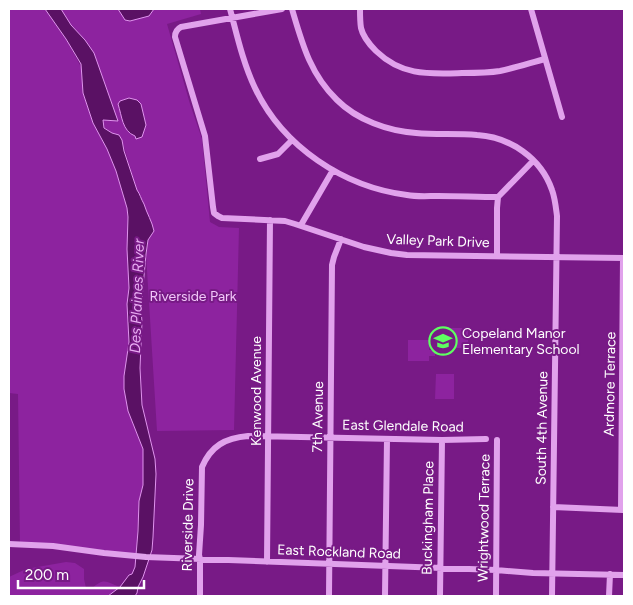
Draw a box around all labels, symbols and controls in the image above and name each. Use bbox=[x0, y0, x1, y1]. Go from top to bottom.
street label: Valley Park Drive bbox=[386, 231, 490, 251]
water label: Des Plaines River bbox=[126, 237, 148, 354]
park label: Riverside Park bbox=[149, 288, 237, 305]
place label: Copeland Manor Elementary School bbox=[462, 325, 580, 358]
school or university icon: Copeland Manor Elementary School bbox=[428, 326, 458, 356]
street label: Ardmore Terrace bbox=[601, 331, 619, 436]
street label: Kenwood Avenue bbox=[248, 336, 265, 446]
street label: South 4th Avenue bbox=[533, 371, 551, 485]
street label: 7th Avenue bbox=[309, 381, 327, 453]
street label: East Glendale Road bbox=[342, 416, 464, 436]
street label: Wrightwood Terrace bbox=[474, 454, 494, 582]
street label: Buckingham Place bbox=[419, 461, 437, 575]
street label: Riverside Drive bbox=[179, 478, 197, 572]
street label: East Rockland Road bbox=[277, 541, 401, 563]
scale bar bbox=[18, 558, 144, 590]
text: 200 m bbox=[25, 566, 69, 584]

